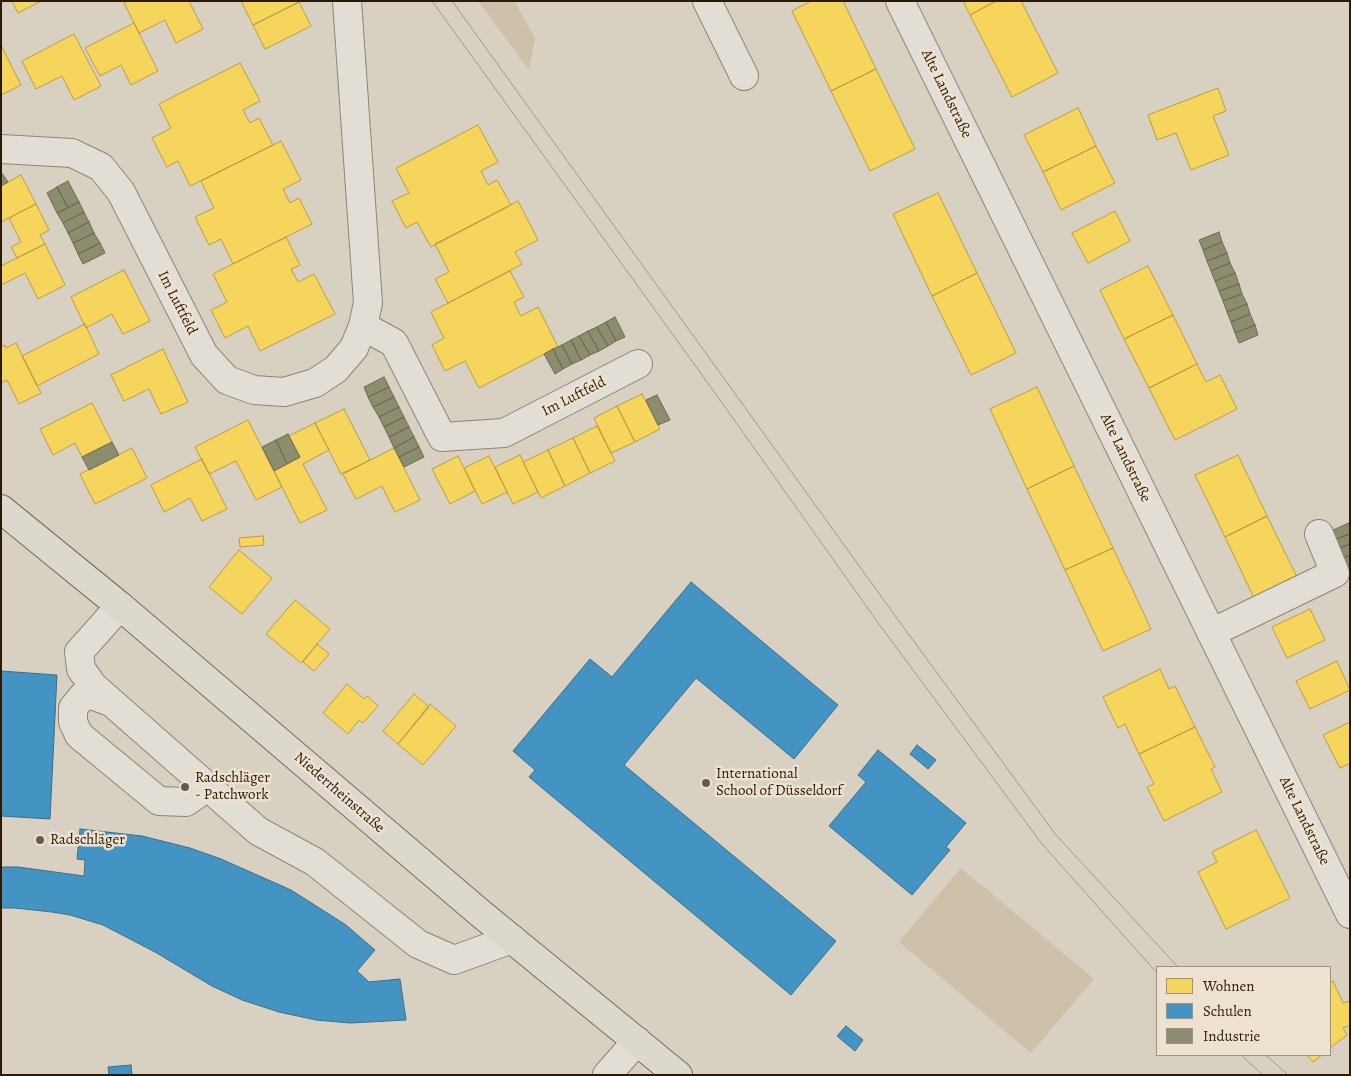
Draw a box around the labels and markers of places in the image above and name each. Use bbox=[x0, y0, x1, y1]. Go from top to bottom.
place label: International School of Düsseldorf bbox=[716, 765, 842, 800]
place label: Radschläger - Patchwork bbox=[195, 769, 270, 804]
marker: International School of Düsseldorf bbox=[700, 777, 712, 789]
marker: Radschläger - Patchwork bbox=[179, 781, 191, 793]
place label: Radschläger bbox=[50, 831, 125, 849]
marker: Radschläger bbox=[34, 834, 46, 846]

